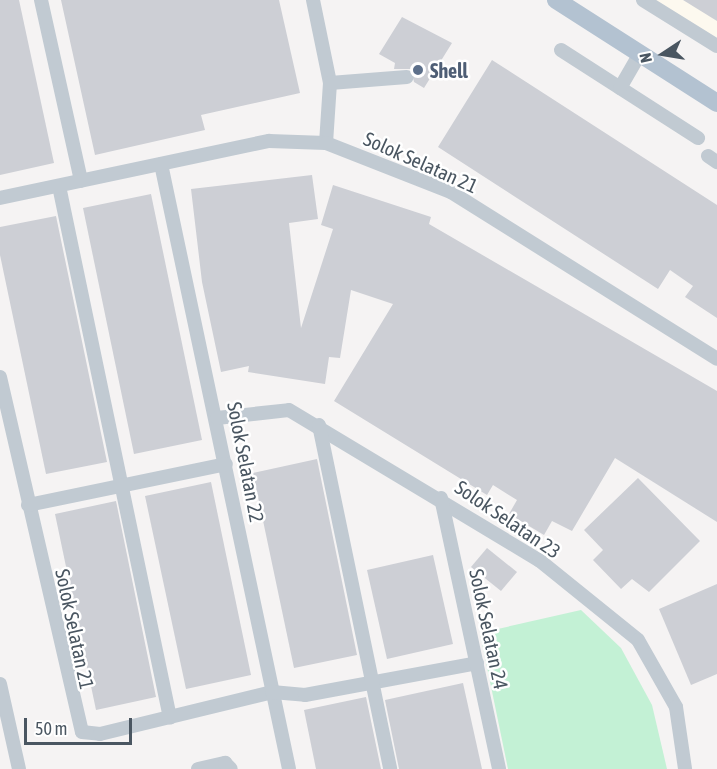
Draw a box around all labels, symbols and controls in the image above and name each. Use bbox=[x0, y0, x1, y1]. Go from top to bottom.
north arrow bbox=[633, 24, 693, 84]
text: N bbox=[636, 51, 655, 64]
place label: Shell bbox=[430, 58, 468, 82]
marker: Shell bbox=[411, 63, 425, 77]
street label: Solok Selatan 21 bbox=[360, 126, 482, 198]
street label: Solok Selatan 22 bbox=[223, 400, 269, 524]
street label: Solok Selatan 23 bbox=[451, 475, 565, 563]
street label: Solok Selatan 21 bbox=[51, 567, 99, 691]
street label: Solok Selatan 24 bbox=[465, 567, 513, 691]
scale bar bbox=[27, 706, 135, 744]
text: 50 m bbox=[35, 718, 67, 739]

